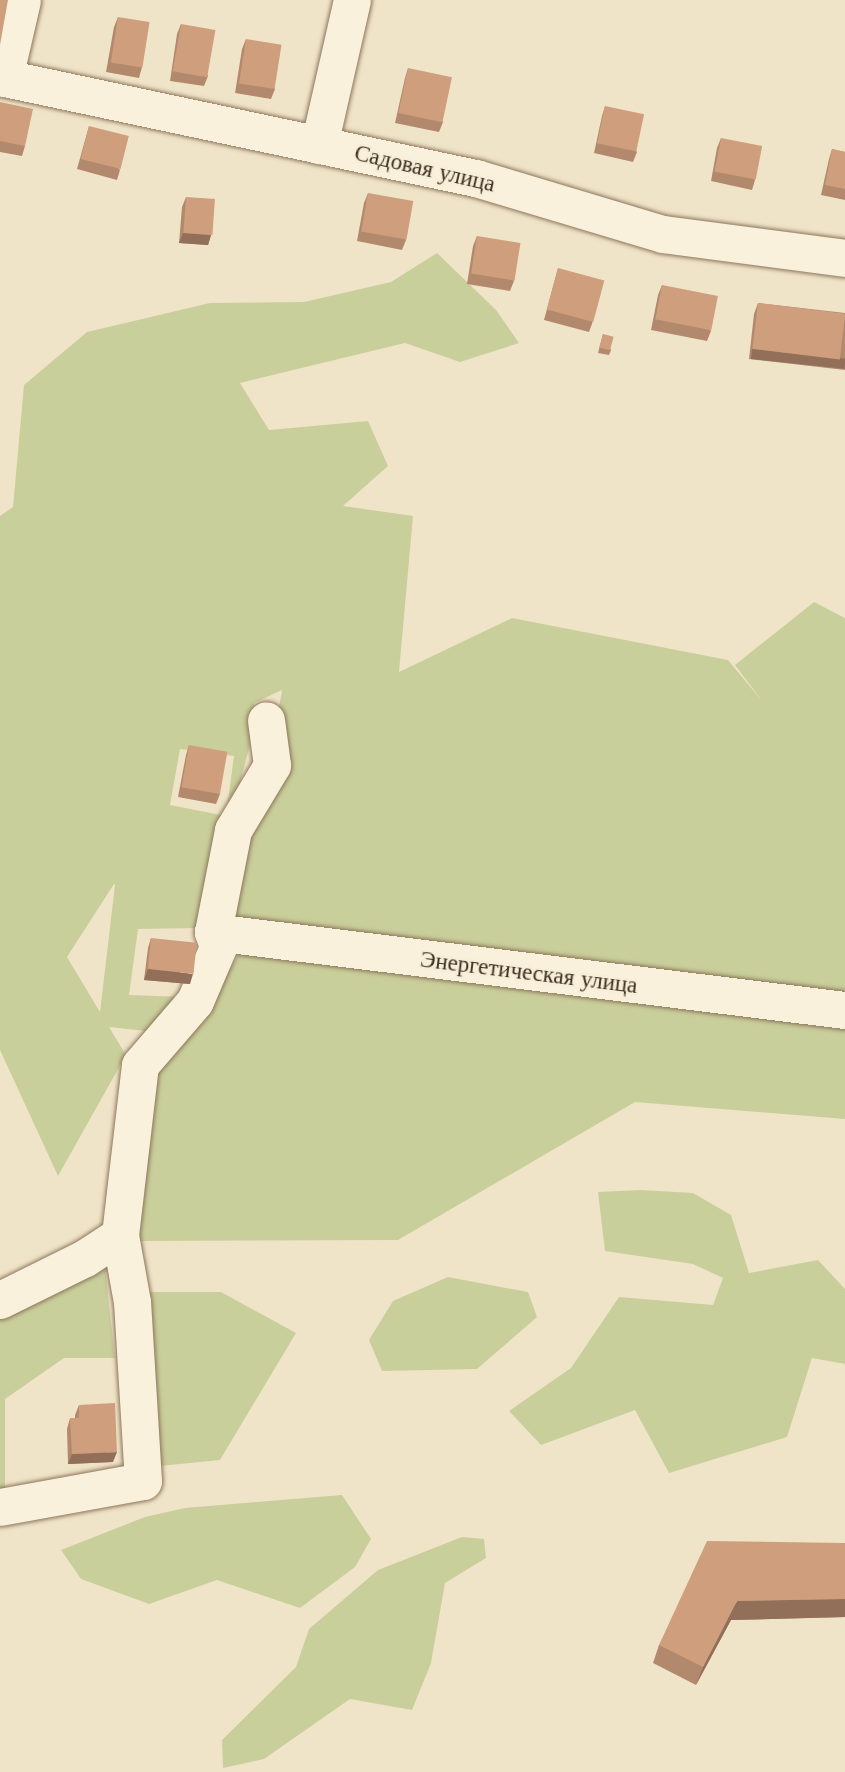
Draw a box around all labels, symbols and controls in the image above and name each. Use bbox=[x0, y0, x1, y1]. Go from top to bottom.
street label: Садовая улица bbox=[352, 138, 498, 198]
street label: Энергетическая улица bbox=[419, 945, 639, 999]

